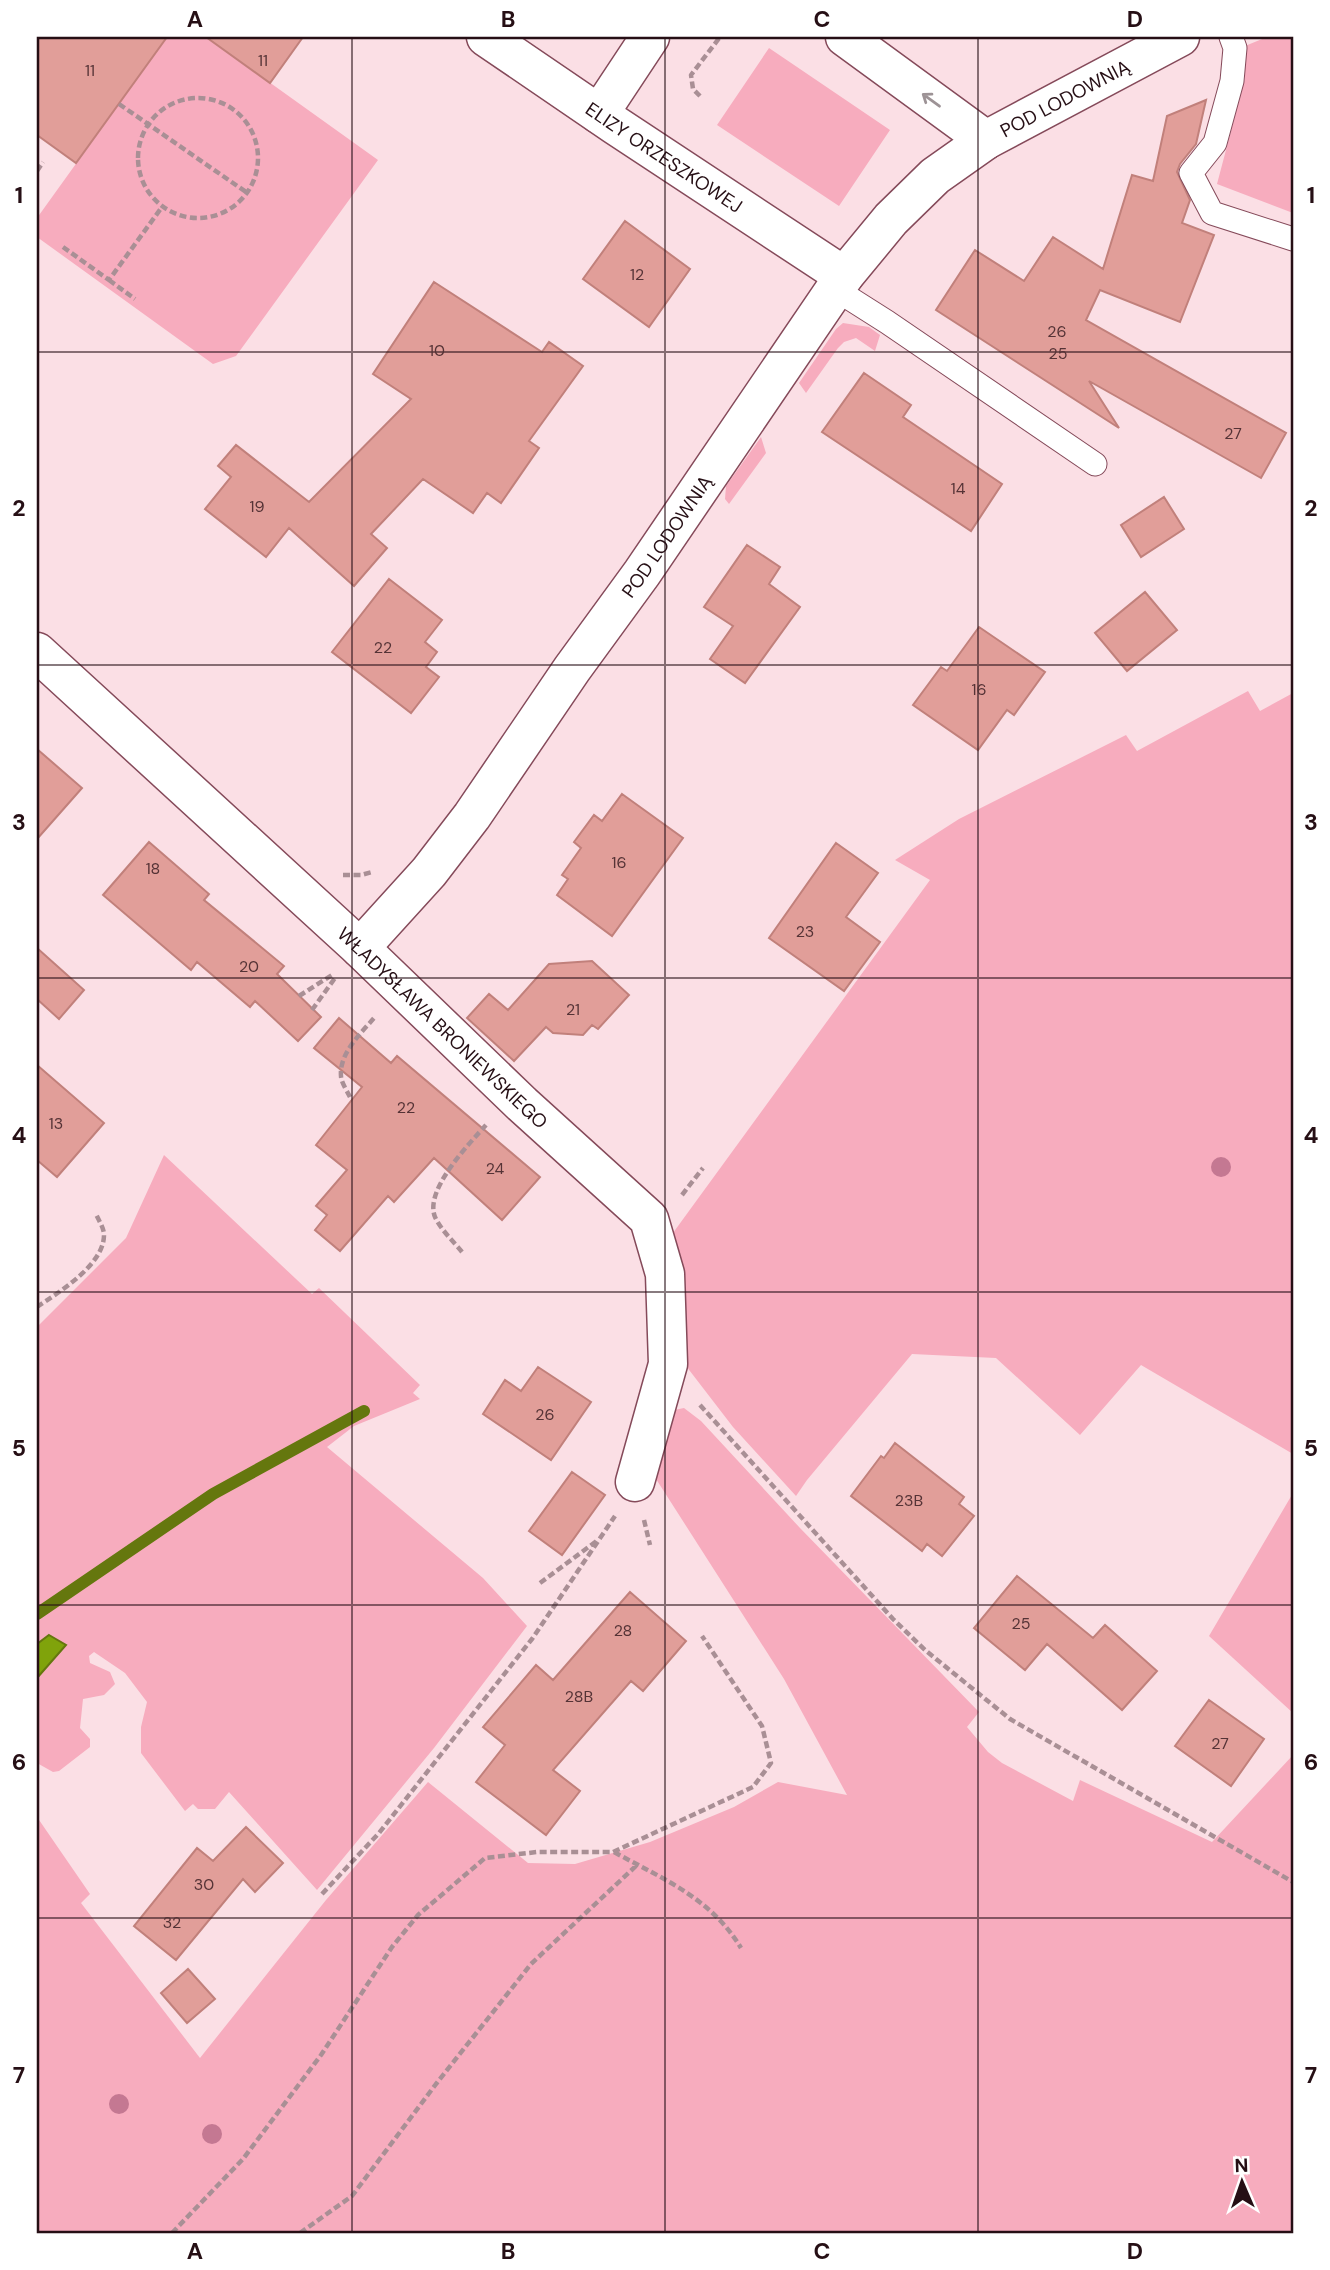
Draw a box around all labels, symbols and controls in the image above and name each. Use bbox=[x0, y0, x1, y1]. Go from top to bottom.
text: A bbox=[187, 4, 203, 34]
text: B bbox=[501, 4, 515, 34]
text: C bbox=[814, 4, 830, 34]
text: D bbox=[1127, 4, 1143, 34]
house number: 11 bbox=[258, 50, 268, 71]
street label: POD LODOWNIĄ bbox=[996, 54, 1134, 143]
house number: 11 bbox=[85, 60, 95, 81]
one-way arrow bbox=[922, 92, 941, 107]
street label: ELIZY ORZESZKOWEJ bbox=[581, 97, 747, 219]
text: 1 bbox=[15, 180, 23, 210]
text: 1 bbox=[1307, 180, 1315, 210]
house number: 12 bbox=[630, 264, 644, 285]
house number: 26 bbox=[1047, 321, 1067, 342]
house number: 10 bbox=[429, 340, 445, 361]
house number: 25 bbox=[1049, 343, 1067, 364]
house number: 27 bbox=[1224, 423, 1242, 444]
street label: POD LODOWNIĄ bbox=[616, 470, 718, 603]
house number: 14 bbox=[951, 478, 966, 499]
text: 2 bbox=[12, 493, 26, 523]
text: 2 bbox=[1304, 493, 1318, 523]
house number: 19 bbox=[249, 496, 265, 517]
house number: 22 bbox=[374, 637, 392, 658]
house number: 16 bbox=[971, 679, 987, 700]
text: 3 bbox=[12, 807, 26, 837]
text: 3 bbox=[1304, 807, 1318, 837]
house number: 16 bbox=[611, 852, 627, 873]
house number: 18 bbox=[146, 858, 160, 879]
house number: 23 bbox=[796, 921, 814, 942]
street label: WŁADYSŁAWA BRONIEWSKIEGO bbox=[332, 922, 553, 1134]
house number: 20 bbox=[239, 956, 259, 977]
house number: 21 bbox=[566, 999, 580, 1020]
house number: 22 bbox=[397, 1097, 415, 1118]
house number: 13 bbox=[49, 1113, 63, 1134]
text: 4 bbox=[12, 1120, 27, 1150]
text: 4 bbox=[1304, 1120, 1319, 1150]
house number: 24 bbox=[486, 1158, 505, 1179]
house number: 26 bbox=[535, 1404, 555, 1425]
text: 5 bbox=[12, 1433, 26, 1463]
text: 5 bbox=[1304, 1433, 1318, 1463]
house number: 23B bbox=[895, 1490, 923, 1511]
house number: 25 bbox=[1012, 1613, 1030, 1634]
house number: 28 bbox=[614, 1620, 632, 1641]
house number: 28B bbox=[565, 1686, 593, 1707]
house number: 27 bbox=[1211, 1733, 1229, 1754]
text: 6 bbox=[12, 1747, 26, 1777]
text: 6 bbox=[1304, 1747, 1318, 1777]
house number: 30 bbox=[194, 1874, 214, 1895]
house number: 32 bbox=[163, 1912, 181, 1933]
text: 7 bbox=[13, 2060, 25, 2090]
text: 7 bbox=[1305, 2060, 1317, 2090]
north arrow bbox=[1208, 2148, 1278, 2218]
text: N bbox=[1234, 2153, 1249, 2178]
text: A bbox=[187, 2236, 203, 2266]
text: B bbox=[501, 2236, 515, 2266]
text: C bbox=[814, 2236, 830, 2266]
text: D bbox=[1127, 2236, 1143, 2266]

